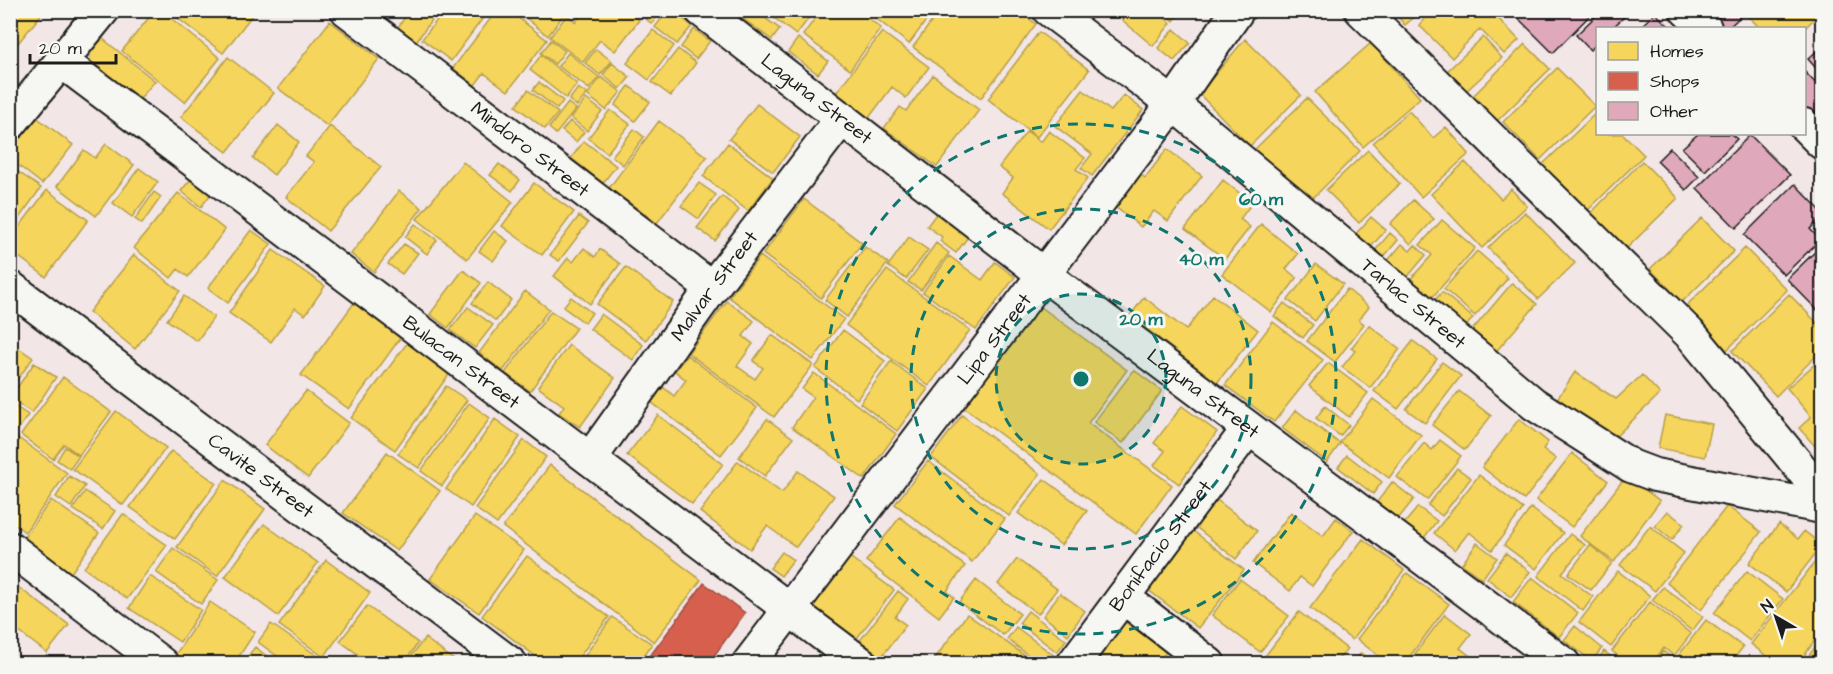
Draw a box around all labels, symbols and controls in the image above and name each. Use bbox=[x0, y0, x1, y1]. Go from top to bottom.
scale bar bbox=[30, 27, 116, 65]
legend bbox=[1596, 27, 1806, 135]
text: 20 m bbox=[39, 36, 82, 61]
text: Homes bbox=[1650, 39, 1704, 64]
street label: Laguna Street bbox=[755, 47, 878, 151]
text: Shops bbox=[1650, 69, 1700, 94]
street label: Mindoro Street bbox=[465, 95, 595, 204]
text: Other bbox=[1650, 99, 1698, 124]
text: 60 m bbox=[1239, 187, 1284, 212]
street label: Malvar Street bbox=[664, 225, 765, 347]
text: 40 m bbox=[1179, 247, 1224, 272]
street label: Tarlac Street bbox=[1355, 252, 1472, 356]
street label: Lipa Street bbox=[951, 288, 1038, 390]
text: 20 m bbox=[1119, 307, 1163, 332]
street label: Bulacan Street bbox=[397, 309, 526, 416]
street label: Laguna Street bbox=[1141, 342, 1265, 445]
centre of rings bbox=[1071, 369, 1091, 389]
street label: Cavite Street bbox=[202, 427, 320, 525]
street label: Bonifacio Street bbox=[1103, 475, 1219, 618]
north arrow bbox=[1746, 587, 1806, 647]
text: N bbox=[1756, 594, 1778, 618]

